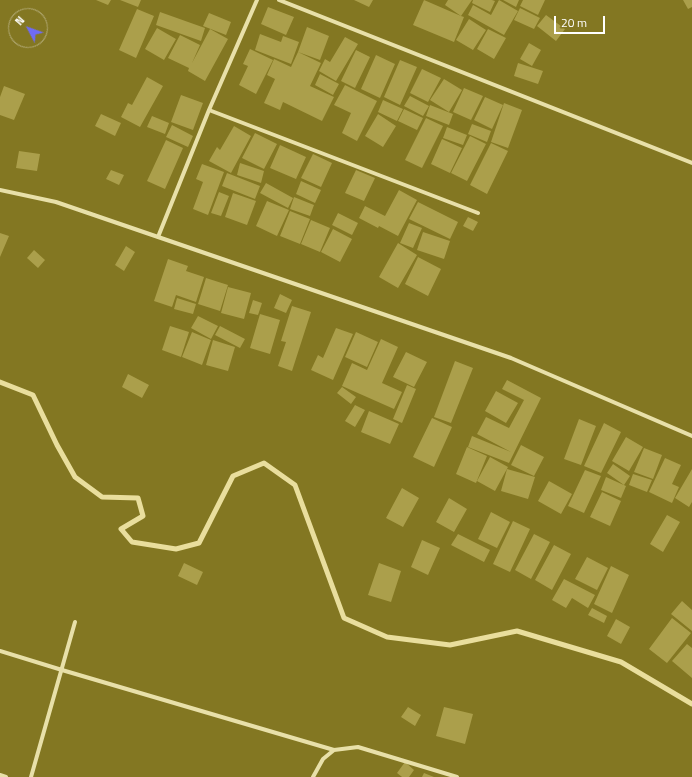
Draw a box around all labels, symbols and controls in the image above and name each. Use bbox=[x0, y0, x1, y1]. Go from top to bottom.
north arrow bbox=[8, 8, 48, 48]
scale bar bbox=[556, 8, 607, 34]
text: N bbox=[11, 13, 28, 29]
text: 20 m bbox=[561, 13, 587, 32]

